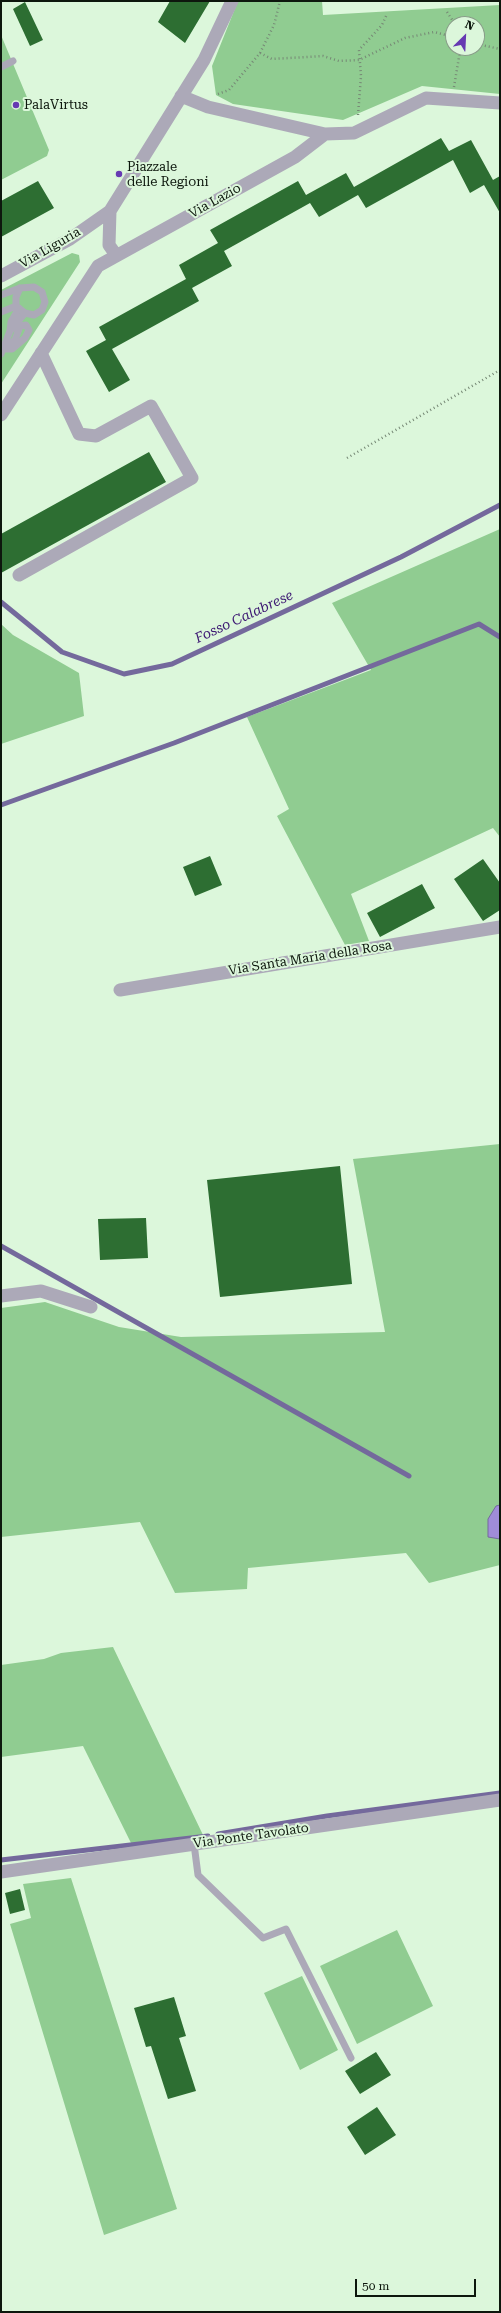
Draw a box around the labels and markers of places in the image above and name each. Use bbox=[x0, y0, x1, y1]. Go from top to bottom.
place label: PalaVirtus bbox=[24, 97, 88, 113]
marker: PalaVirtus bbox=[11, 100, 21, 110]
place label: Piazzale delle Regioni bbox=[127, 159, 209, 190]
marker: Piazzale delle Regioni bbox=[114, 169, 124, 179]

